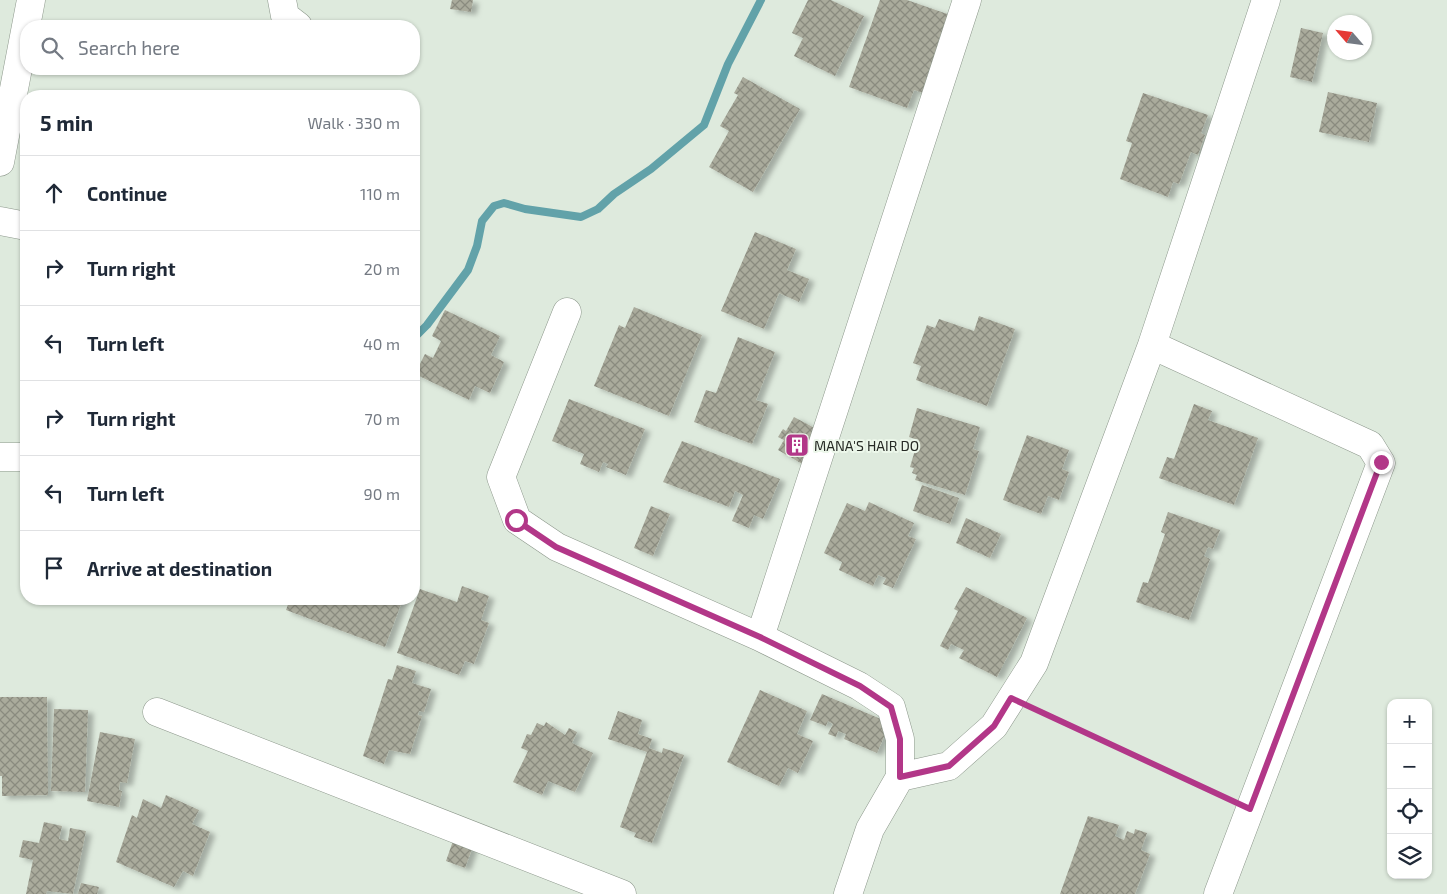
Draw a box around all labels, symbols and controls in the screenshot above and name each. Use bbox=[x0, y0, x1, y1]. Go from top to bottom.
north arrow bbox=[1327, 15, 1372, 60]
search box bbox=[20, 20, 420, 75]
icon: search bbox=[38, 34, 66, 62]
text: Search here bbox=[78, 36, 180, 59]
text: 5 min bbox=[40, 110, 93, 135]
text: Walk · 330 m bbox=[308, 113, 400, 132]
icon: ahead bbox=[40, 179, 68, 207]
text: Continue bbox=[87, 182, 167, 205]
text: 110 m bbox=[360, 184, 400, 203]
icon: right bbox=[40, 254, 68, 282]
text: Turn right bbox=[87, 257, 175, 280]
text: 20 m bbox=[364, 259, 400, 278]
icon: left bbox=[40, 329, 68, 357]
text: Turn left bbox=[87, 332, 164, 355]
text: 40 m bbox=[363, 334, 400, 353]
icon: right bbox=[40, 404, 68, 432]
text: Turn right bbox=[87, 407, 175, 430]
text: 70 m bbox=[365, 409, 400, 428]
building icon: MANA'S HAIR DO bbox=[784, 432, 810, 458]
place label: MANA'S HAIR DO bbox=[814, 437, 919, 454]
route end bbox=[1370, 451, 1393, 474]
icon: left bbox=[40, 479, 68, 507]
text: Turn left bbox=[87, 482, 164, 505]
text: 90 m bbox=[364, 484, 400, 503]
route start bbox=[505, 509, 528, 532]
icon: arrive bbox=[40, 554, 68, 582]
text: Arrive at destination bbox=[87, 557, 272, 580]
map controls bbox=[1387, 699, 1432, 879]
button: + bbox=[1387, 699, 1432, 744]
button: − bbox=[1387, 744, 1432, 789]
button: locate bbox=[1387, 789, 1432, 834]
button: layers bbox=[1387, 834, 1432, 879]

